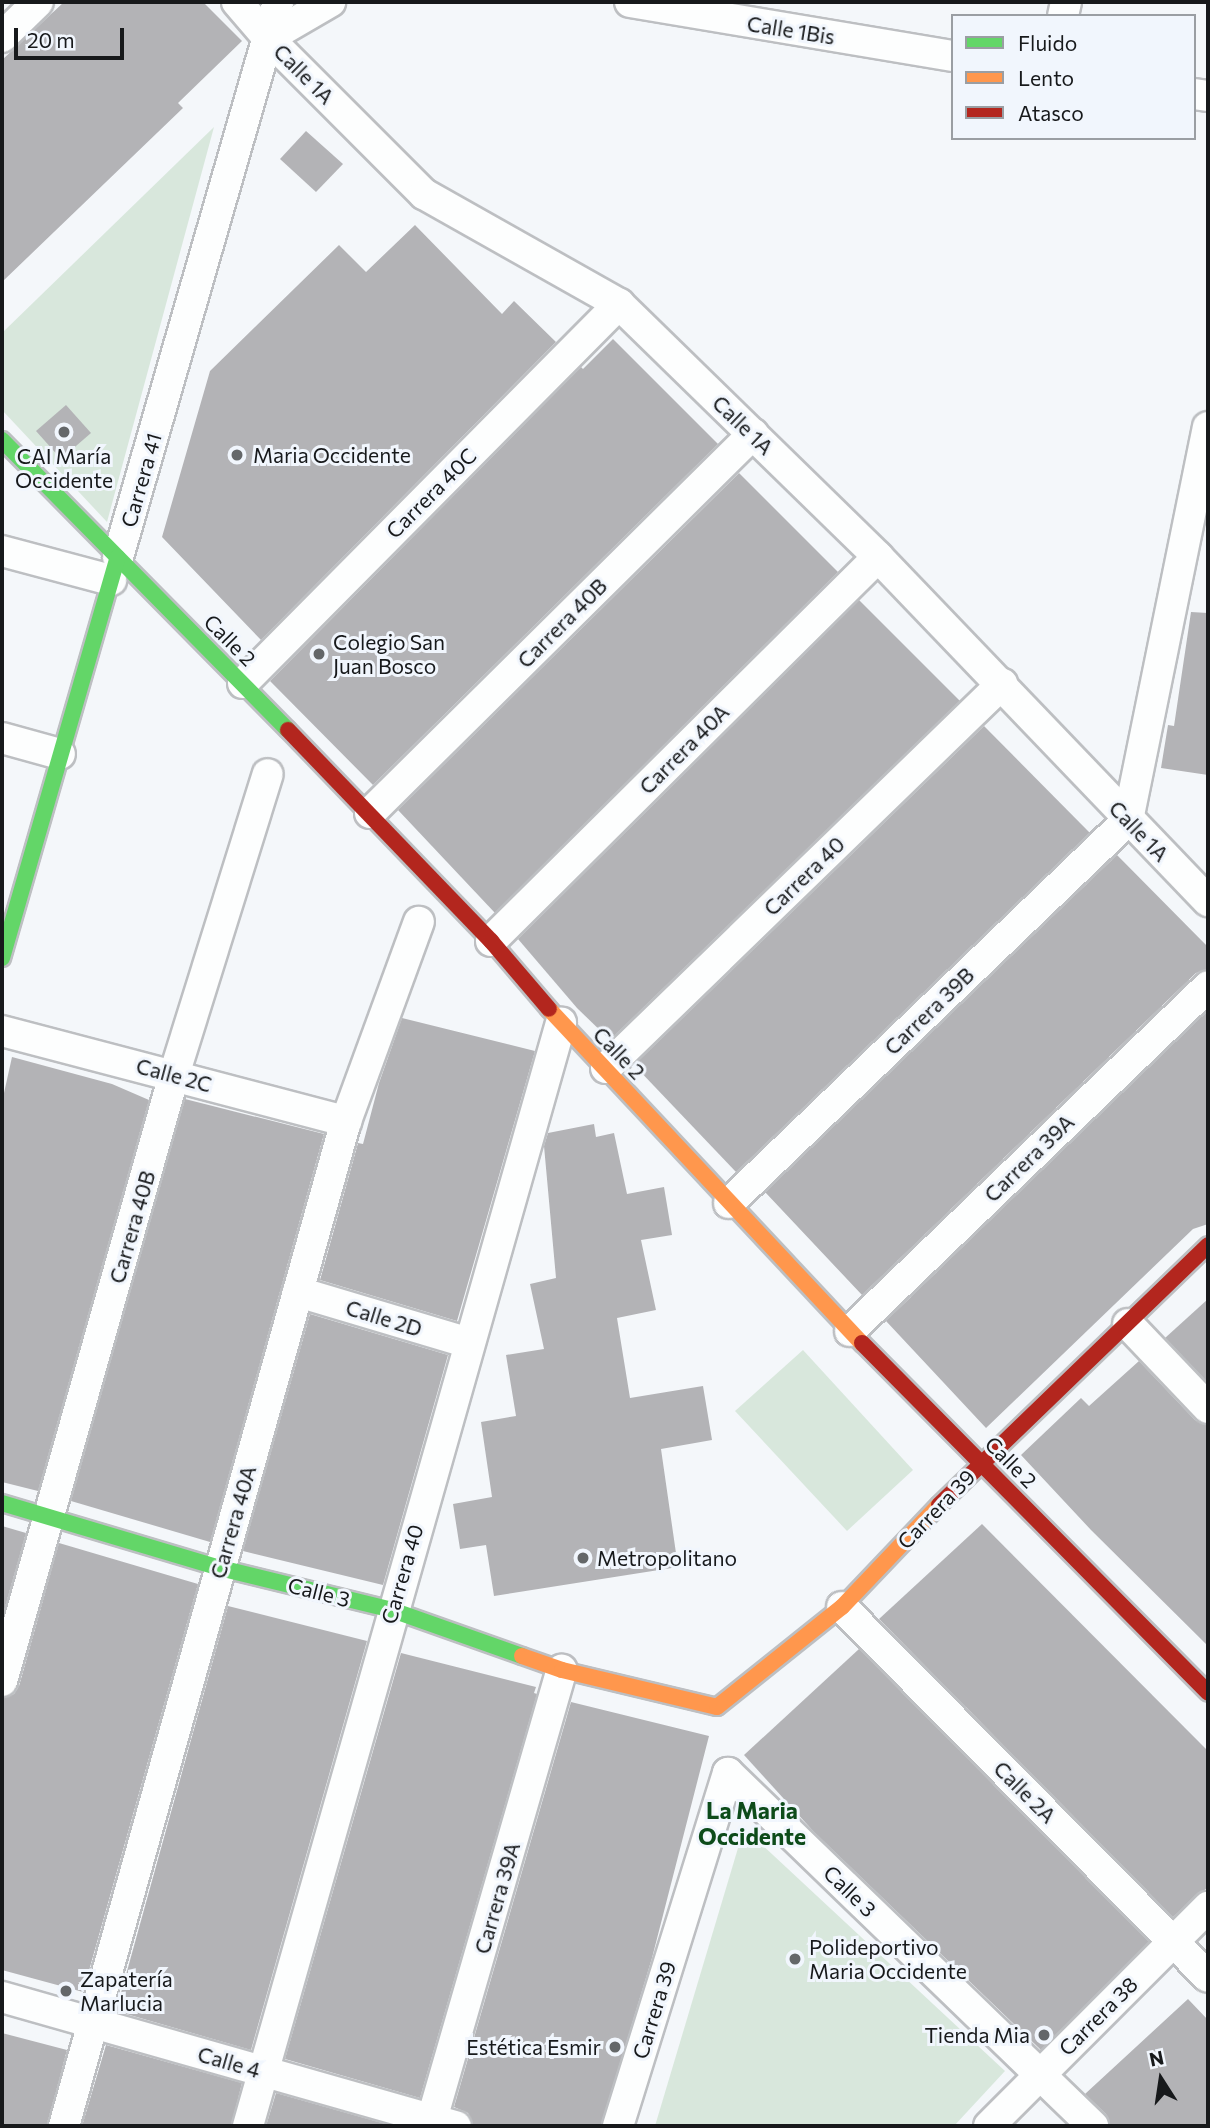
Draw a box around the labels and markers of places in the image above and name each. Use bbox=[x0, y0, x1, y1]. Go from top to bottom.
marker: CAI María Occidente bbox=[56, 424, 72, 440]
place label: Maria Occidente bbox=[253, 442, 411, 468]
place label: CAI María Occidente bbox=[15, 443, 113, 493]
marker: Maria Occidente bbox=[227, 445, 247, 465]
place label: Colegio San Juan Bosco bbox=[333, 629, 445, 679]
marker: Colegio San Juan Bosco bbox=[311, 646, 327, 662]
place label: Metropolitano bbox=[597, 1545, 737, 1571]
marker: Metropolitano bbox=[575, 1550, 591, 1566]
place label: Polideportivo Maria Occidente bbox=[809, 1934, 967, 1984]
marker: Polideportivo Maria Occidente bbox=[787, 1951, 803, 1967]
place label: Zapatería Marlucia bbox=[80, 1966, 173, 2016]
marker: Zapatería Marlucia bbox=[58, 1983, 74, 1999]
place label: Tienda Mia bbox=[924, 2022, 1030, 2048]
marker: Tienda Mia bbox=[1036, 2027, 1052, 2043]
place label: Estética Esmir bbox=[466, 2034, 601, 2060]
marker: Estética Esmir bbox=[607, 2039, 623, 2055]

